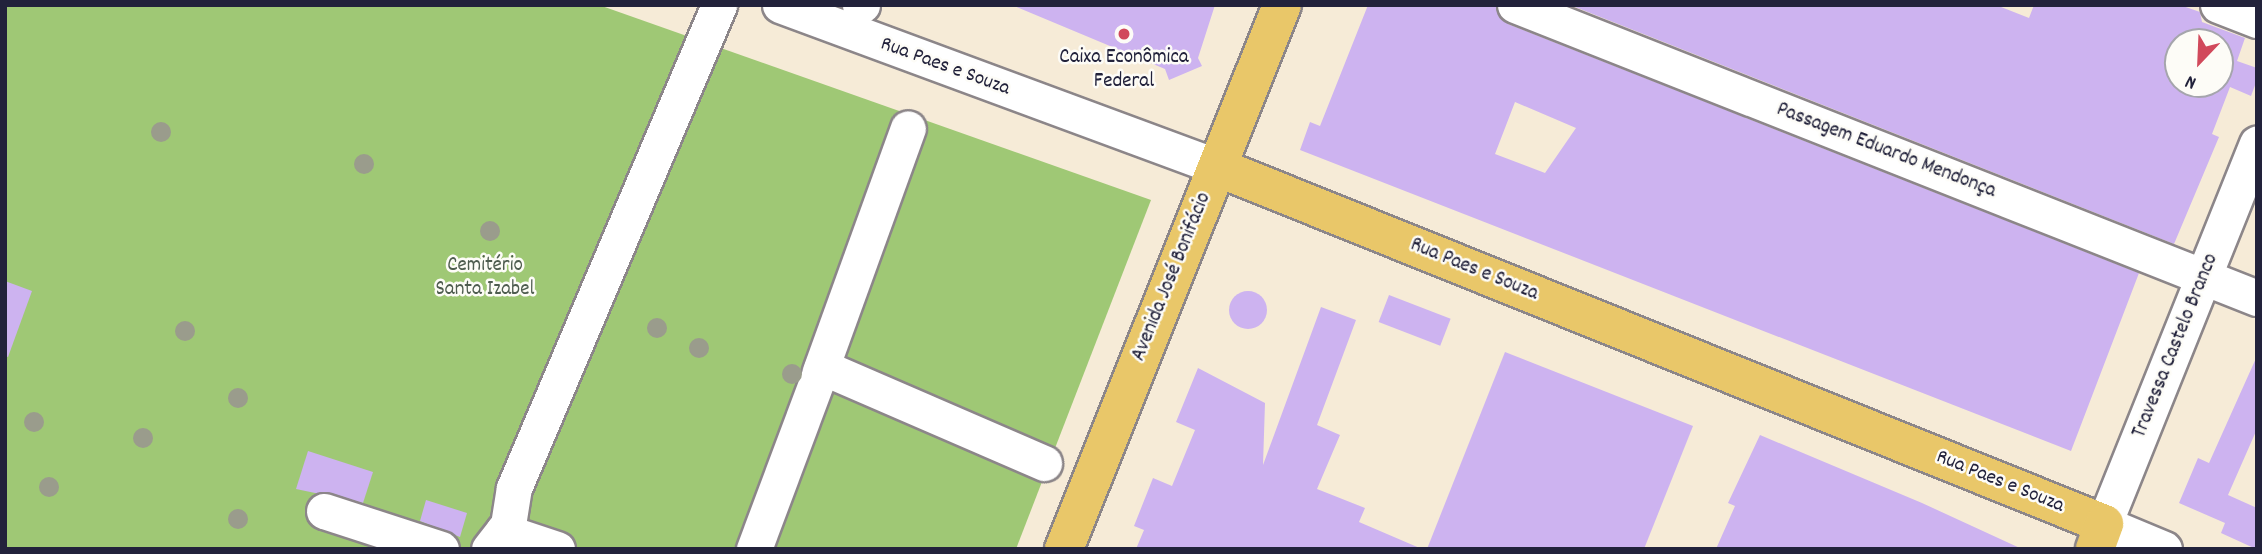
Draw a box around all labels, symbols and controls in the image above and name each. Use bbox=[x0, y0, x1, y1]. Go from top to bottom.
marker: Caixa Econômica Federal bbox=[1116, 26, 1132, 42]
north arrow bbox=[2164, 28, 2234, 98]
street label: Rua Paes e Souza bbox=[877, 32, 1013, 102]
place label: Caixa Econômica Federal bbox=[1059, 45, 1189, 95]
text: N bbox=[2182, 67, 2201, 95]
street label: Passagem Eduardo Mendonça bbox=[1773, 97, 1999, 205]
street label: Avenida José Bonifácio bbox=[1127, 189, 1217, 365]
street label: Rua Paes e Souza bbox=[1406, 233, 1542, 307]
street label: Travessa Castelo Branco bbox=[2127, 250, 2225, 442]
park label: Cemitério Santa Izabel bbox=[436, 253, 534, 303]
street label: Rua Paes e Souza bbox=[1932, 445, 2068, 519]

